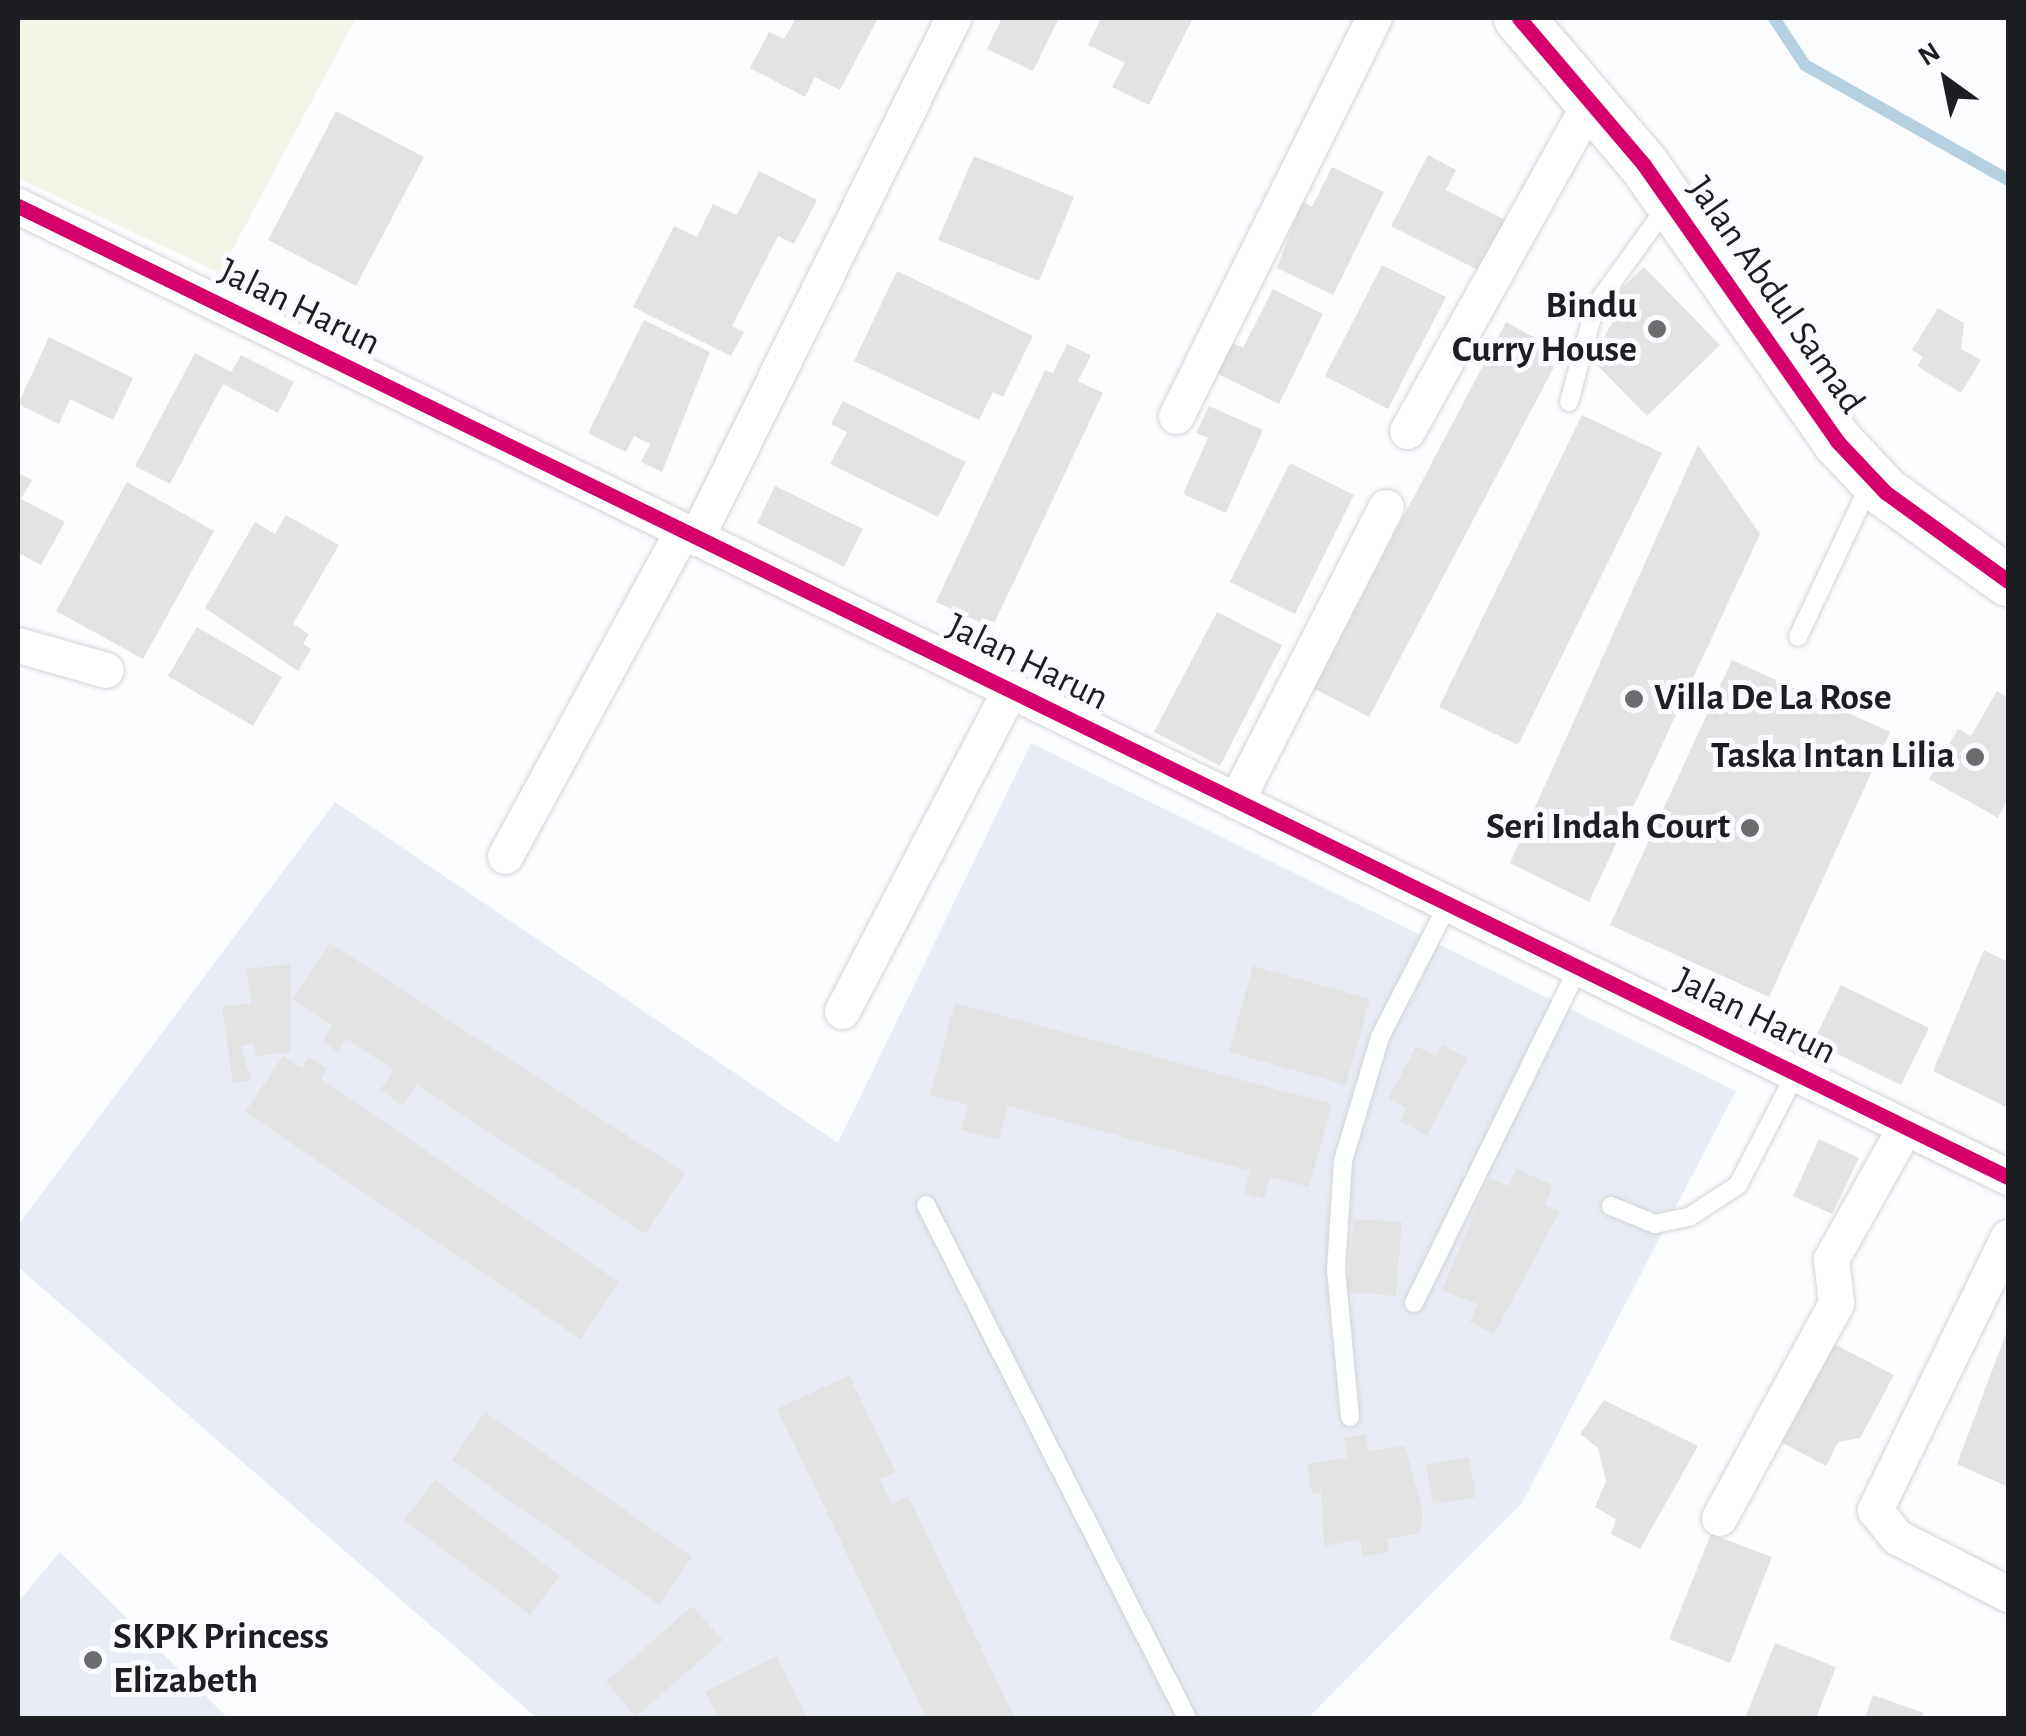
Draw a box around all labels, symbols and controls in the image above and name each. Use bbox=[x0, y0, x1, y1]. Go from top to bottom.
north arrow bbox=[1896, 30, 1996, 130]
text: N bbox=[1914, 38, 1945, 72]
street label: Jalan Abdul Samad bbox=[1676, 169, 1874, 423]
street label: Jalan Harun bbox=[211, 249, 387, 367]
place label: Bindu Curry House bbox=[1452, 284, 1637, 373]
marker: Bindu Curry House bbox=[1646, 318, 1668, 340]
street label: Jalan Harun bbox=[939, 604, 1115, 722]
place label: Villa De La Rose bbox=[1654, 676, 1892, 722]
marker: Villa De La Rose bbox=[1623, 688, 1645, 710]
place label: Taska Intan Lilia bbox=[1711, 734, 1955, 780]
marker: Taska Intan Lilia bbox=[1964, 746, 1986, 768]
place label: Seri Indah Court bbox=[1486, 805, 1730, 851]
marker: Seri Indah Court bbox=[1739, 817, 1761, 839]
street label: Jalan Harun bbox=[1667, 958, 1843, 1076]
place label: SKPK Princess Elizabeth bbox=[113, 1615, 329, 1705]
marker: SKPK Princess Elizabeth bbox=[82, 1649, 104, 1671]

